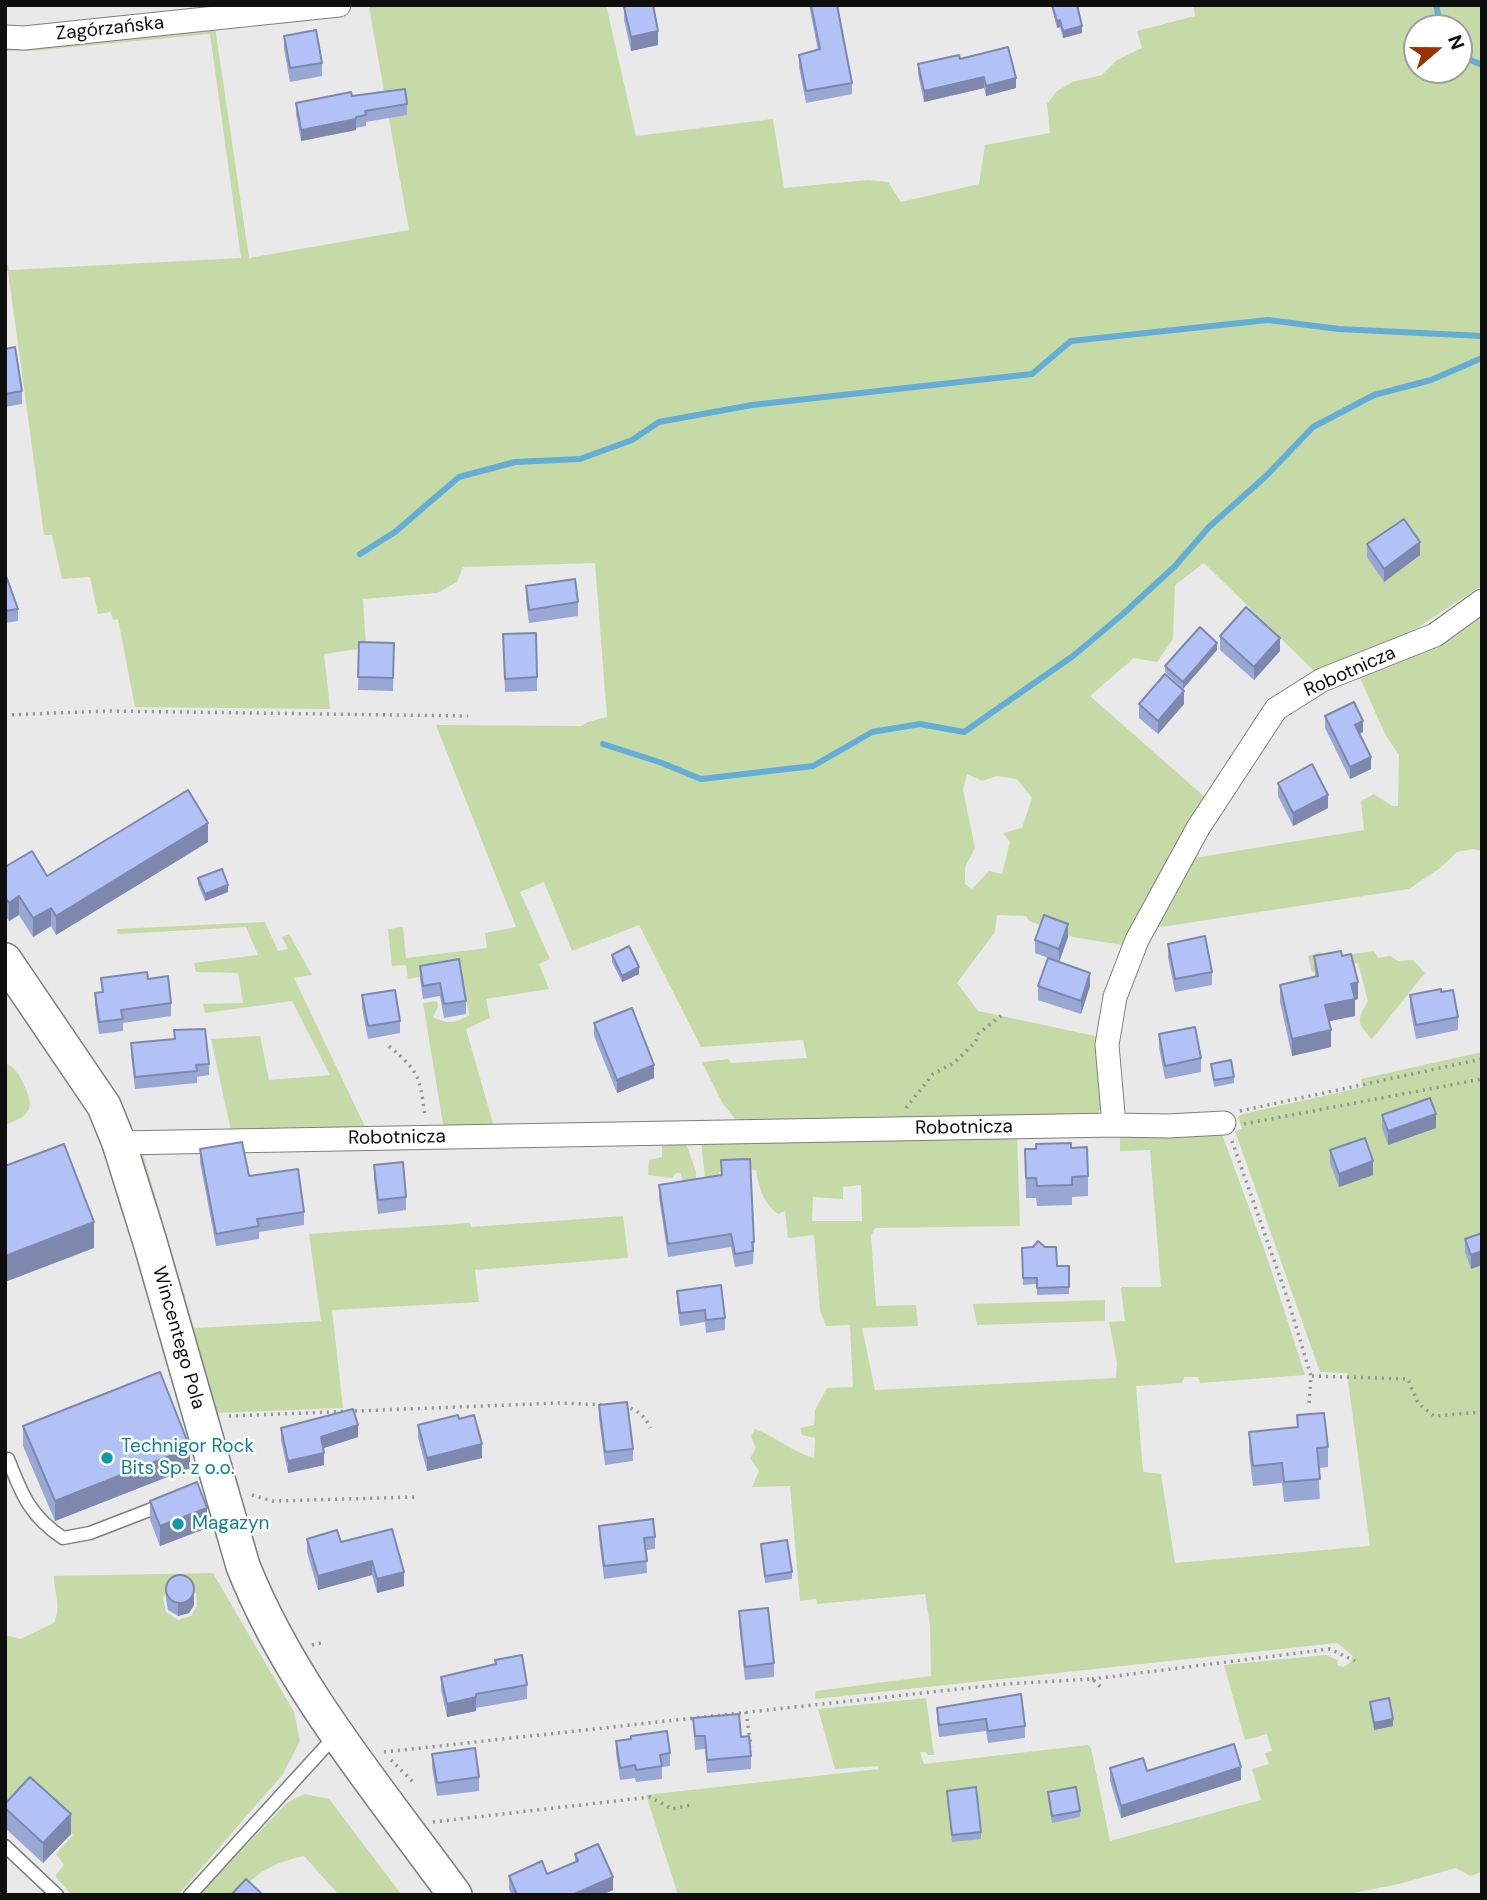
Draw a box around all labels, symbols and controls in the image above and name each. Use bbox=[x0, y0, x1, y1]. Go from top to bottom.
street label: Zagórzańska bbox=[55, 12, 165, 46]
north arrow bbox=[1403, 14, 1473, 84]
text: N bbox=[1442, 32, 1470, 53]
street label: Robotnicza bbox=[1301, 642, 1399, 702]
street label: Robotnicza bbox=[915, 1116, 1013, 1140]
street label: Robotnicza bbox=[348, 1126, 446, 1150]
street label: Wincentego Pola bbox=[147, 1264, 209, 1412]
place label: Technigor Rock Bits Sp. z o.o. bbox=[121, 1436, 254, 1480]
marker: Technigor Rock Bits Sp. z o.o. bbox=[99, 1450, 115, 1466]
place label: Magazyn bbox=[192, 1513, 269, 1535]
marker: Magazyn bbox=[170, 1516, 186, 1532]

